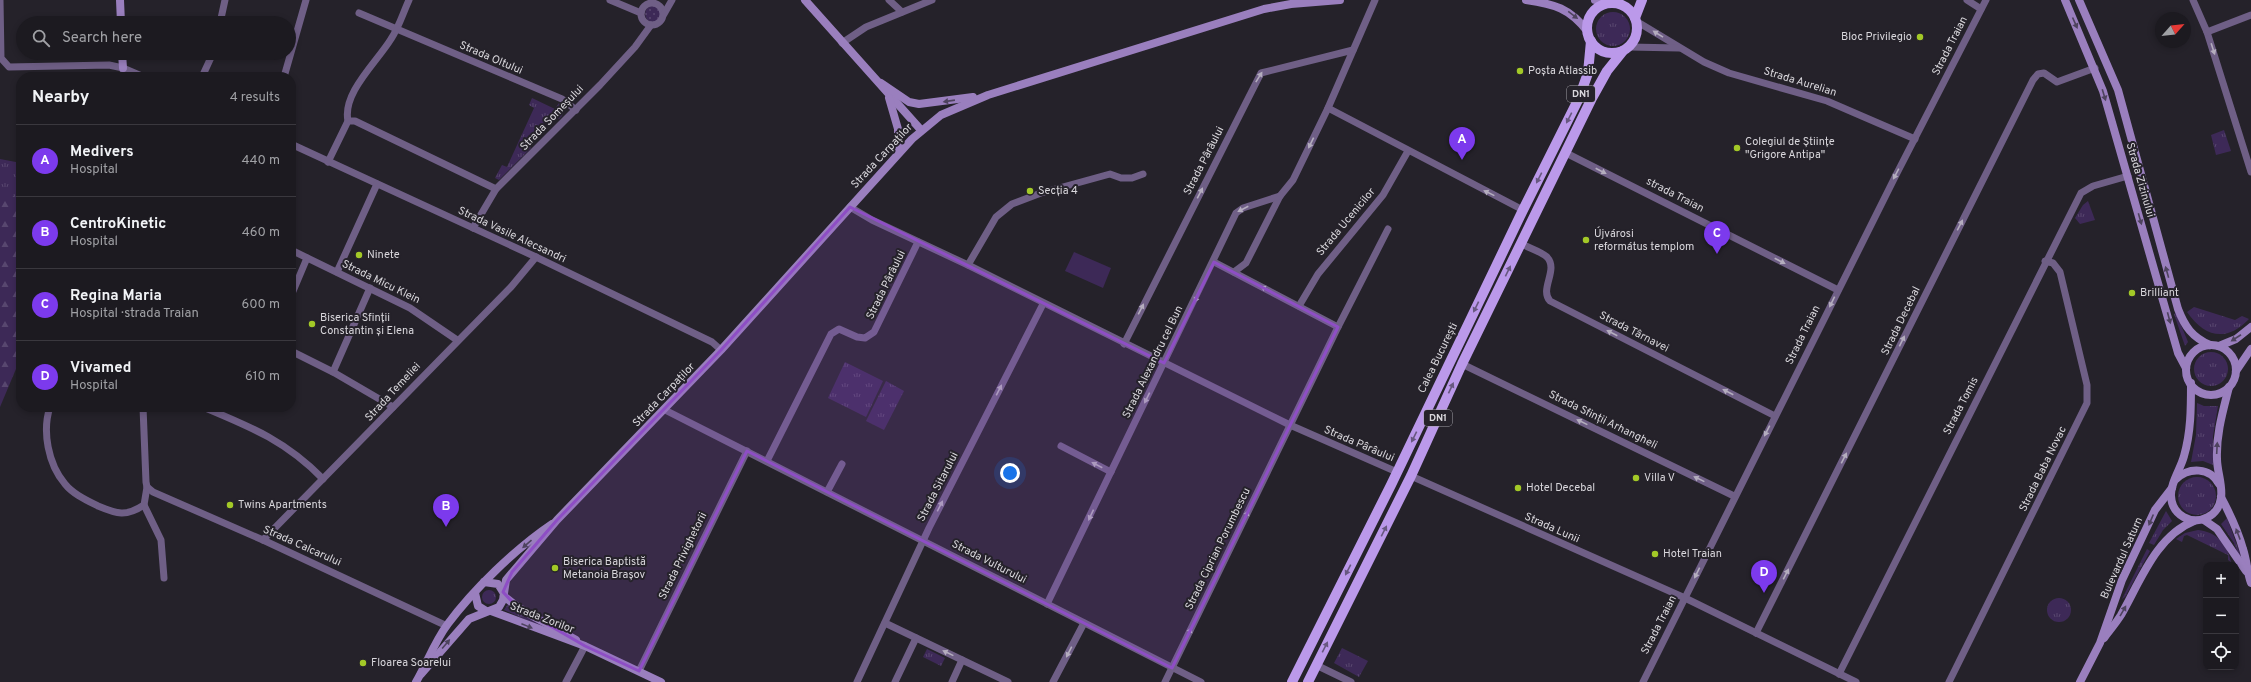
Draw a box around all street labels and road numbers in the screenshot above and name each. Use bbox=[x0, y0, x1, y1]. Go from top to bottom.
street label: Strada Traian bbox=[1929, 14, 1971, 78]
street label: Strada Oltului bbox=[457, 38, 525, 78]
street label: Strada Aurelian bbox=[1762, 64, 1838, 100]
street label: Strada Someșului bbox=[517, 82, 587, 154]
road number: DN1 bbox=[1567, 86, 1595, 102]
street label: Strada Carpaților bbox=[848, 120, 916, 191]
street label: Strada Pârâului bbox=[1181, 124, 1227, 198]
street label: Strada Zizinului bbox=[2123, 141, 2157, 219]
street label: strada Traian bbox=[1644, 174, 1706, 216]
street label: Strada Ucenicilor bbox=[1313, 185, 1379, 259]
street label: Strada Vasile Alecsandri bbox=[456, 204, 568, 266]
street label: Strada Pârâului bbox=[863, 248, 909, 322]
street label: Strada Micu Klein bbox=[339, 257, 423, 307]
street label: Strada Decebal bbox=[1878, 284, 1924, 358]
street label: Strada Alexandru cel Bun bbox=[1120, 303, 1186, 421]
street label: Strada Traian bbox=[1783, 303, 1823, 367]
street label: Strada Târnavei bbox=[1597, 308, 1671, 356]
street label: Calea București bbox=[1415, 320, 1461, 396]
street label: Strada Carpaților bbox=[630, 359, 699, 430]
street label: Strada Temeliei bbox=[362, 360, 424, 424]
street label: Strada Tomis bbox=[1940, 375, 1982, 437]
street label: Strada Sfinții Arhangheli bbox=[1546, 388, 1660, 452]
road number: DN1 bbox=[1424, 410, 1452, 426]
street label: Strada Pârâului bbox=[1322, 423, 1396, 465]
street label: Strada Baba Novac bbox=[2016, 424, 2070, 514]
street label: Strada Sitarului bbox=[914, 450, 962, 524]
street label: Strada Ciprian Porumbescu bbox=[1182, 486, 1254, 612]
street label: Strada Privighetorii bbox=[656, 510, 710, 602]
street label: Strada Lunii bbox=[1522, 510, 1582, 546]
street label: Bulevardul Saturn bbox=[2098, 515, 2146, 601]
street label: Strada Calcarului bbox=[261, 522, 343, 570]
street label: Strada Vulturului bbox=[949, 537, 1029, 587]
street label: Strada Traian bbox=[1638, 593, 1680, 657]
street label: Strada Zorilor bbox=[508, 599, 577, 637]

